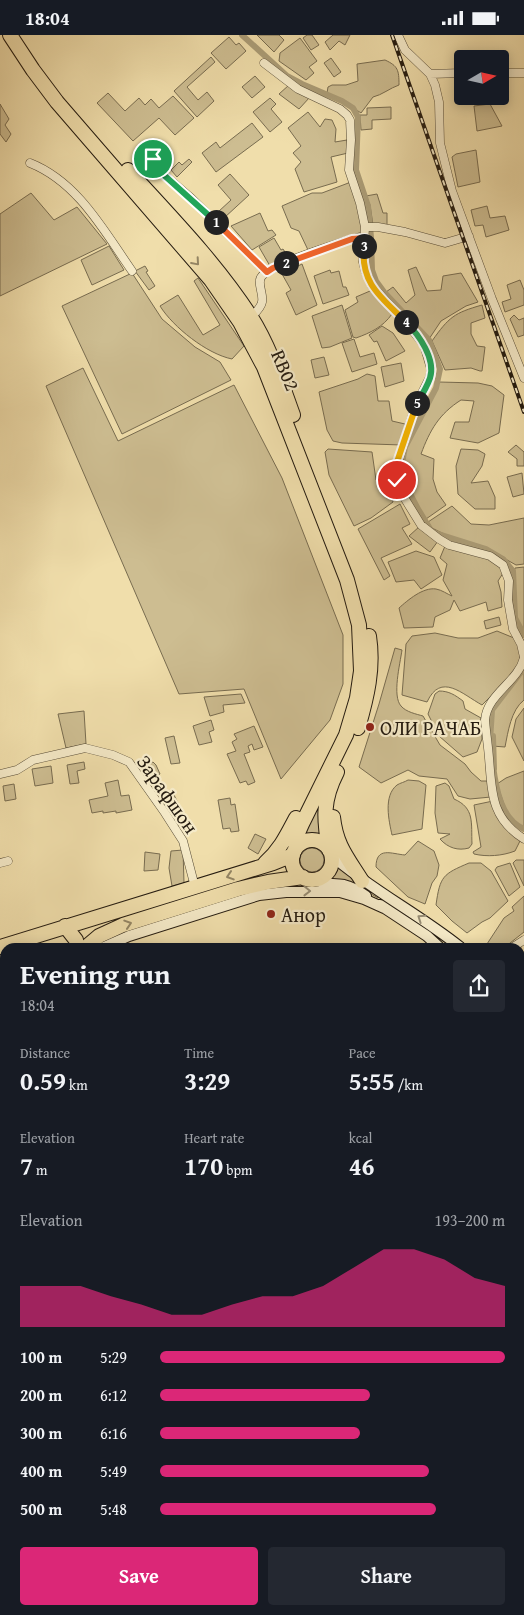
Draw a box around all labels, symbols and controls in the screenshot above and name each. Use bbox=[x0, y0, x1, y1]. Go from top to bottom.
text: 18:04 bbox=[25, 4, 70, 32]
north arrow bbox=[454, 50, 509, 105]
map controls bbox=[454, 50, 509, 105]
pin bbox=[132, 138, 174, 180]
icon: arrive bbox=[139, 145, 167, 173]
pin: 1 bbox=[204, 209, 228, 235]
text: 1 bbox=[213, 212, 220, 232]
pin: 3 bbox=[352, 233, 376, 259]
text: 3 bbox=[361, 236, 368, 256]
pin: 2 bbox=[274, 251, 298, 275]
text: 2 bbox=[283, 253, 290, 273]
one-way arrow bbox=[190, 257, 199, 266]
pin: 4 bbox=[394, 309, 418, 335]
text: 4 bbox=[403, 312, 410, 332]
street label: RB02 bbox=[264, 345, 308, 395]
pin: 5 bbox=[404, 391, 430, 415]
text: 5 bbox=[414, 393, 421, 413]
pin bbox=[376, 459, 418, 501]
icon: check bbox=[383, 466, 411, 494]
place label: ОЛИ РАЧАБ bbox=[380, 713, 481, 742]
marker: ОЛИ РАЧАБ bbox=[364, 721, 376, 733]
street label: Зарафшон bbox=[130, 749, 206, 840]
one-way arrow bbox=[226, 870, 234, 880]
one-way arrow bbox=[304, 886, 311, 896]
place label: Анор bbox=[281, 900, 326, 929]
marker: Анор bbox=[265, 908, 277, 920]
one-way arrow bbox=[417, 915, 427, 924]
one-way arrow bbox=[123, 920, 132, 930]
text: Evening run bbox=[20, 953, 171, 994]
button: share bbox=[453, 960, 505, 1012]
text: 18:04 bbox=[20, 993, 55, 1017]
text: Distance bbox=[20, 1043, 70, 1063]
text: Time bbox=[184, 1043, 214, 1063]
text: Pace bbox=[349, 1043, 376, 1063]
text: 0.59 bbox=[20, 1063, 66, 1099]
text: 3:29 bbox=[184, 1063, 230, 1099]
text: 5:55 bbox=[349, 1063, 395, 1099]
text: km bbox=[66, 1075, 88, 1095]
text: /km bbox=[395, 1075, 423, 1095]
text: Elevation bbox=[20, 1128, 75, 1148]
text: Heart rate bbox=[184, 1128, 244, 1148]
text: kcal bbox=[349, 1128, 373, 1148]
text: 7 bbox=[20, 1148, 33, 1184]
text: 170 bbox=[184, 1148, 223, 1184]
text: 46 bbox=[349, 1148, 375, 1184]
text: m bbox=[33, 1160, 47, 1180]
text: bpm bbox=[223, 1160, 253, 1180]
text: Elevation bbox=[20, 1208, 83, 1232]
text: 193–200 m bbox=[435, 1208, 505, 1232]
text: 100 m bbox=[20, 1345, 62, 1369]
text: 5:29 bbox=[100, 1345, 127, 1369]
text: 200 m bbox=[20, 1383, 62, 1407]
text: 6:12 bbox=[100, 1383, 127, 1407]
text: 300 m bbox=[20, 1421, 62, 1445]
text: 6:16 bbox=[100, 1421, 127, 1445]
text: 400 m bbox=[20, 1459, 62, 1483]
text: 5:49 bbox=[100, 1459, 127, 1483]
text: 500 m bbox=[20, 1497, 62, 1521]
text: 5:48 bbox=[100, 1497, 127, 1521]
button: Save bbox=[20, 1547, 258, 1605]
button: Share bbox=[268, 1547, 505, 1605]

